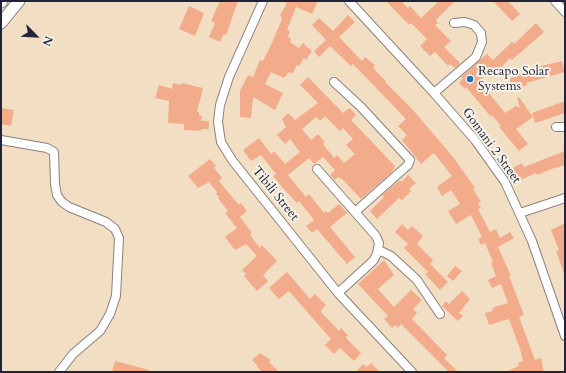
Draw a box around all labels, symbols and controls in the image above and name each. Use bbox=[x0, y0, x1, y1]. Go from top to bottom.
north arrow bbox=[16, 16, 56, 56]
text: N bbox=[39, 34, 56, 48]
place label: Recapo Solar Systems bbox=[478, 64, 549, 95]
marker: Recapo Solar Systems bbox=[465, 74, 475, 84]
street label: Gomani 2 Street bbox=[458, 105, 524, 187]
street label: Tibili Street bbox=[248, 164, 302, 224]

